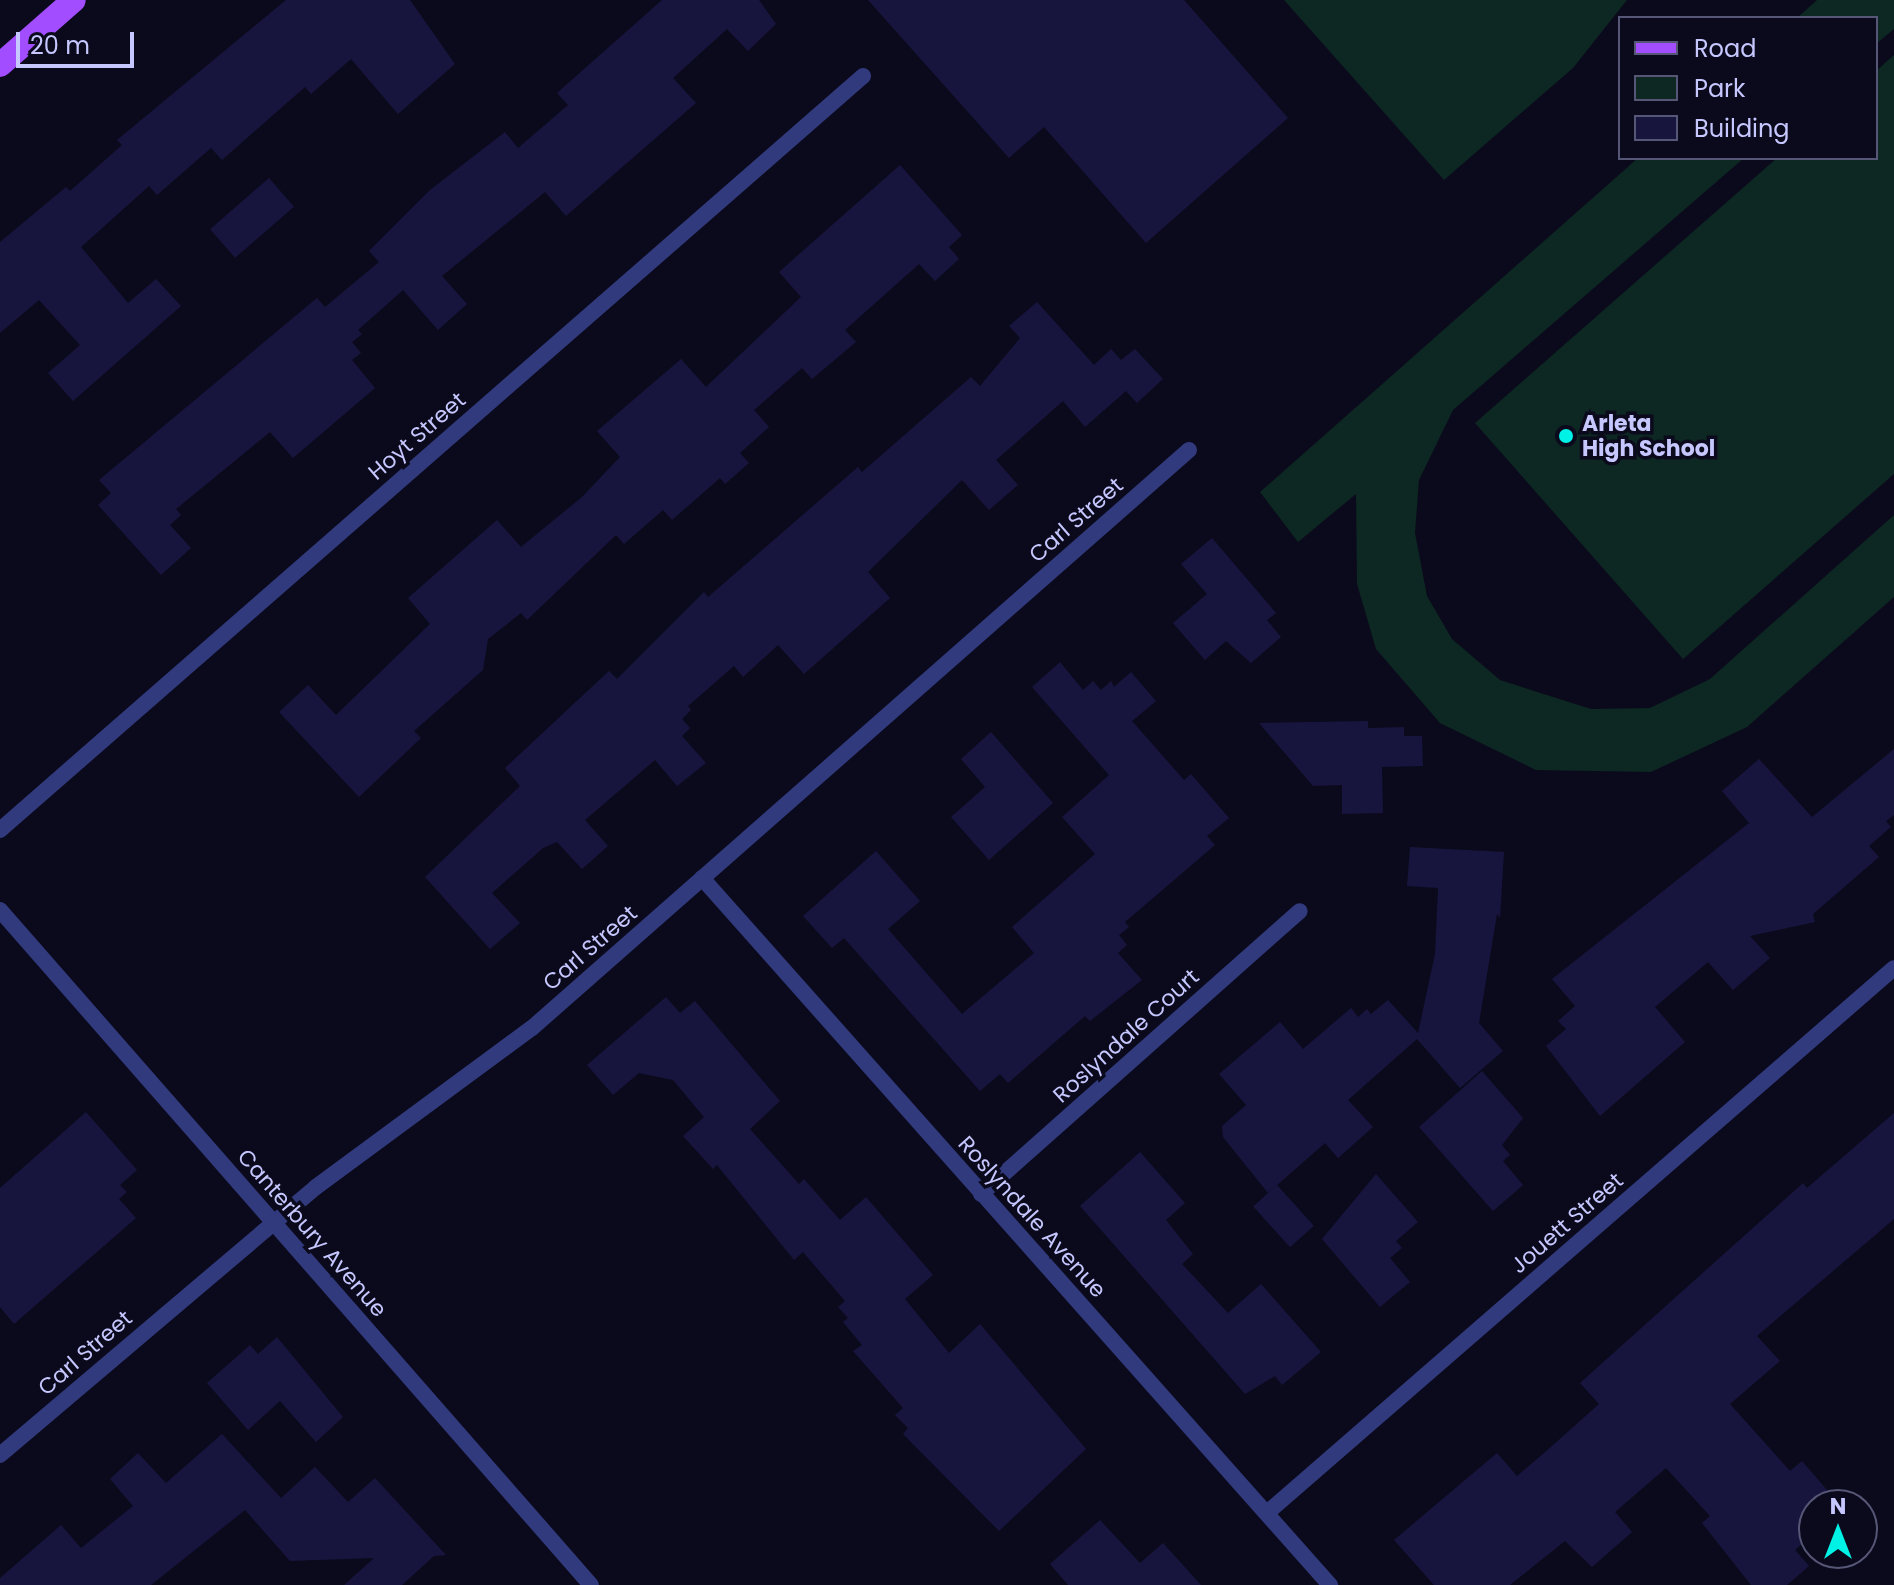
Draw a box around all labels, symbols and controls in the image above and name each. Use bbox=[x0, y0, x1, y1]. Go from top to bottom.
scale bar bbox=[20, 16, 138, 66]
legend bbox=[1618, 16, 1878, 160]
text: 20 m bbox=[30, 29, 90, 62]
text: Road bbox=[1694, 32, 1756, 65]
text: Park bbox=[1694, 72, 1745, 105]
text: Building bbox=[1694, 112, 1790, 145]
street label: Hoyt Street bbox=[363, 387, 471, 485]
place label: Arleta High School bbox=[1582, 410, 1715, 462]
marker: Arleta High School bbox=[1557, 427, 1575, 445]
street label: Carl Street bbox=[1024, 472, 1128, 568]
street label: Carl Street bbox=[538, 900, 642, 996]
street label: Roslyndale Court bbox=[1048, 964, 1204, 1108]
street label: Roslyndale Avenue bbox=[953, 1131, 1111, 1303]
street label: Canterbury Avenue bbox=[232, 1144, 392, 1322]
street label: Jouett Street bbox=[1506, 1167, 1628, 1279]
street label: Carl Street bbox=[33, 1305, 137, 1401]
north arrow bbox=[1798, 1489, 1878, 1569]
text: N bbox=[1830, 1491, 1846, 1522]

